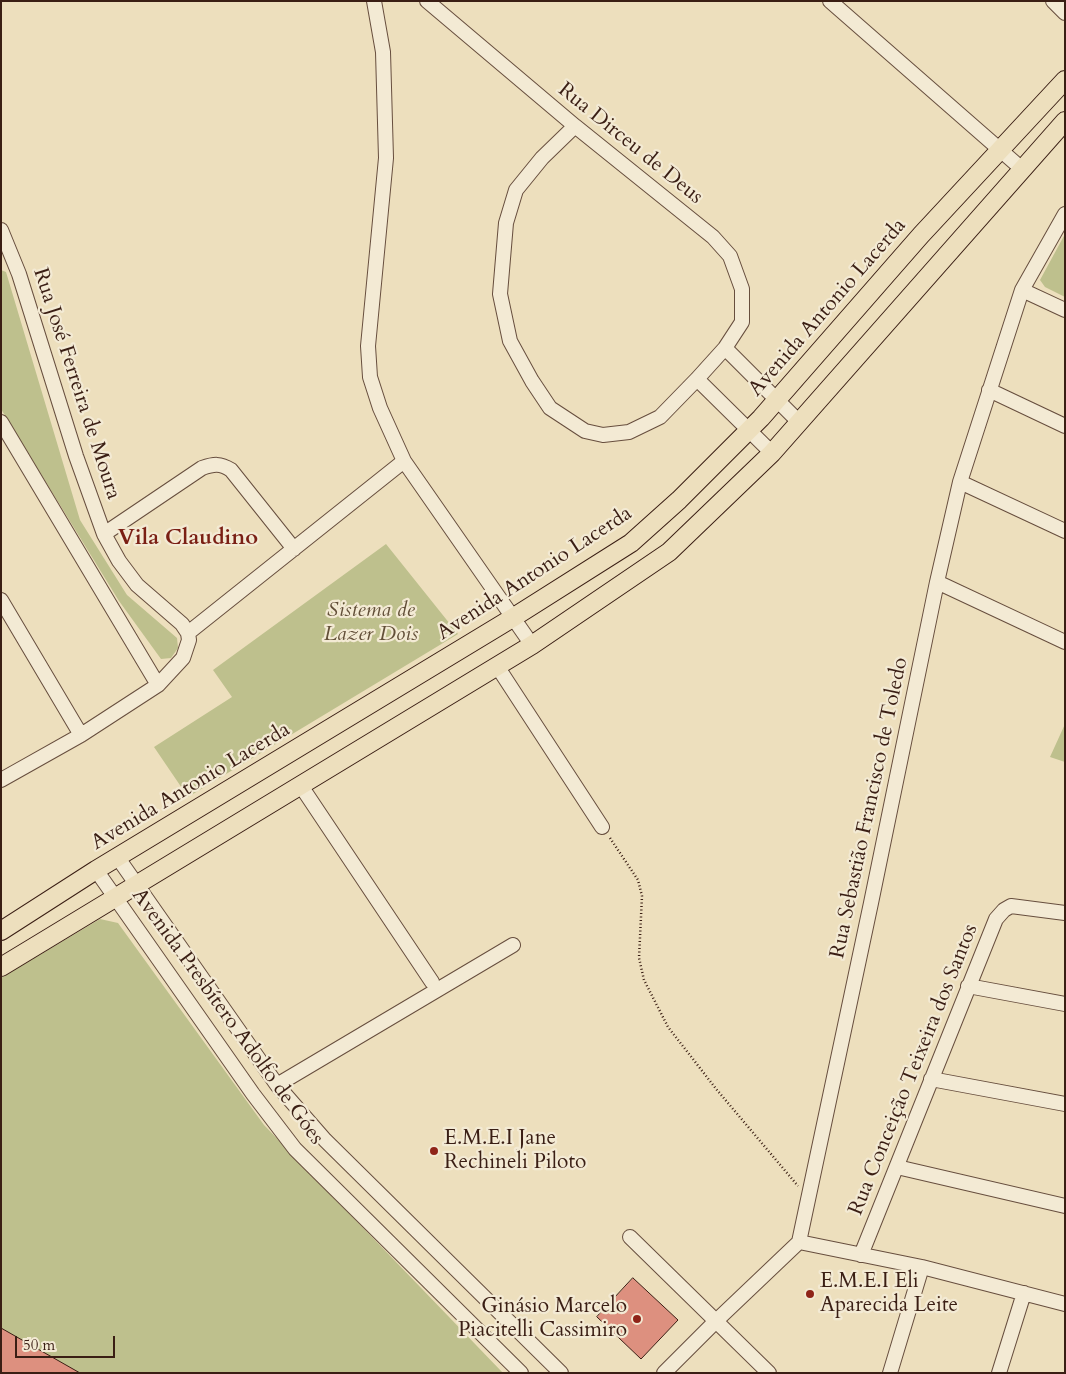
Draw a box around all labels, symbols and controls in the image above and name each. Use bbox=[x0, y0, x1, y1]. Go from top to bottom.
street label: Rua Dirceu de Deus bbox=[552, 78, 708, 210]
street label: Avenida Antonio Lacerda bbox=[744, 214, 912, 402]
street label: Rua José Ferreira de Moura bbox=[27, 265, 125, 503]
street label: Avenida Antonio Lacerda bbox=[433, 502, 637, 646]
district label: Vila Claudino bbox=[118, 526, 258, 552]
park label: Sistema de Lazer Dois bbox=[324, 598, 418, 648]
street label: Rua Sebastião Francisco de Toledo bbox=[826, 655, 914, 961]
street label: Avenida Antonio Lacerda bbox=[87, 718, 295, 856]
street label: Avenida Presbítero Adolfo de Góes bbox=[126, 884, 328, 1150]
street label: Rua Conceição Teixeira dos Santos bbox=[844, 921, 984, 1219]
place label: E.M.E.I Jane Rechineli Piloto bbox=[444, 1126, 586, 1176]
marker: E.M.E.I Jane Rechineli Piloto bbox=[428, 1145, 440, 1157]
place label: E.M.E.I Eli Aparecida Leite bbox=[820, 1269, 958, 1319]
marker: E.M.E.I Eli Aparecida Leite bbox=[804, 1288, 816, 1300]
place label: Ginásio Marcelo Piacitelli Cassimiro bbox=[458, 1294, 627, 1344]
marker: Ginásio Marcelo Piacitelli Cassimiro bbox=[631, 1313, 643, 1325]
scale bar bbox=[18, 1326, 118, 1358]
text: 50 m bbox=[23, 1335, 55, 1355]

